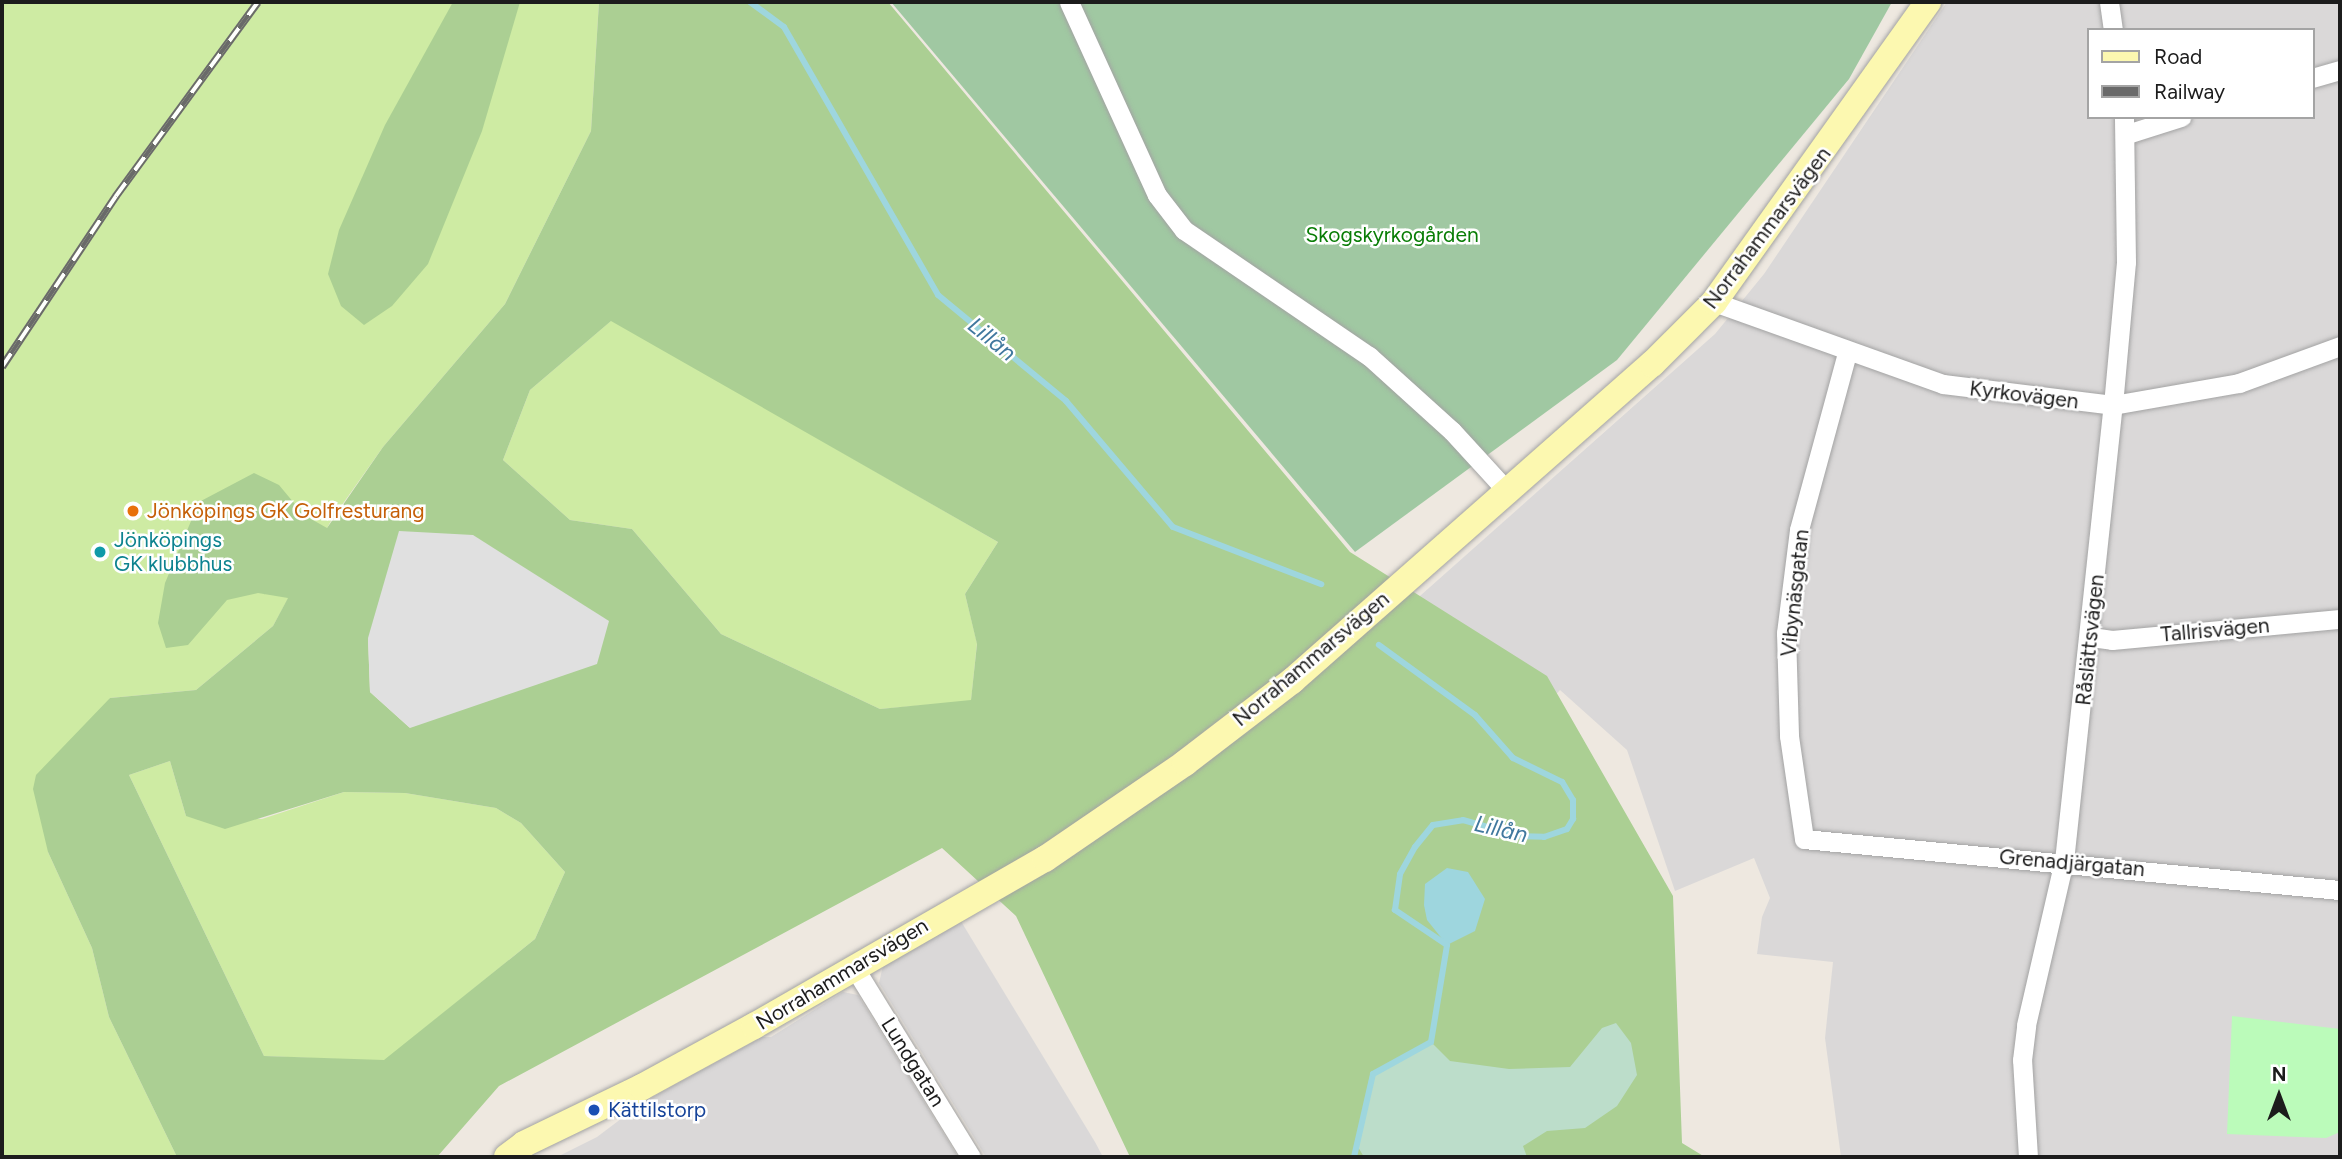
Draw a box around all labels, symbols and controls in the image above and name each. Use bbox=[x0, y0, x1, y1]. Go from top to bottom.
legend bbox=[2086, 28, 2314, 119]
text: Road bbox=[2154, 44, 2202, 69]
text: Railway bbox=[2154, 79, 2225, 104]
street label: Norrahammarsvägen bbox=[1698, 142, 1836, 314]
park label: Skogskyrkogården bbox=[1305, 222, 1479, 248]
water label: Lillån bbox=[962, 311, 1022, 367]
street label: Kyrkovägen bbox=[1968, 376, 2080, 414]
place label: Jönköpings GK Golfresturang bbox=[147, 498, 424, 524]
marker: Jönköpings GK Golfresturang bbox=[125, 503, 141, 519]
place label: Jönköpings GK klubbhus bbox=[114, 527, 232, 577]
street label: Vibynäsgatan bbox=[1776, 528, 1814, 658]
marker: Jönköpings GK klubbhus bbox=[92, 544, 108, 560]
street label: Råslättsvägen bbox=[2071, 573, 2109, 707]
street label: Norrahammarsvägen bbox=[1228, 586, 1394, 732]
street label: Tallrisvägen bbox=[2160, 613, 2270, 647]
water label: Lillån bbox=[1472, 809, 1530, 849]
street label: Grenadjärgatan bbox=[1998, 844, 2146, 882]
street label: Norrahammarsvägen bbox=[751, 913, 933, 1035]
street label: Lundgatan bbox=[876, 1013, 950, 1111]
north arrow bbox=[2244, 1061, 2314, 1131]
text: N bbox=[2272, 1063, 2286, 1086]
place label: Kättilstorp bbox=[608, 1097, 706, 1123]
marker: Kättilstorp bbox=[586, 1102, 602, 1118]

